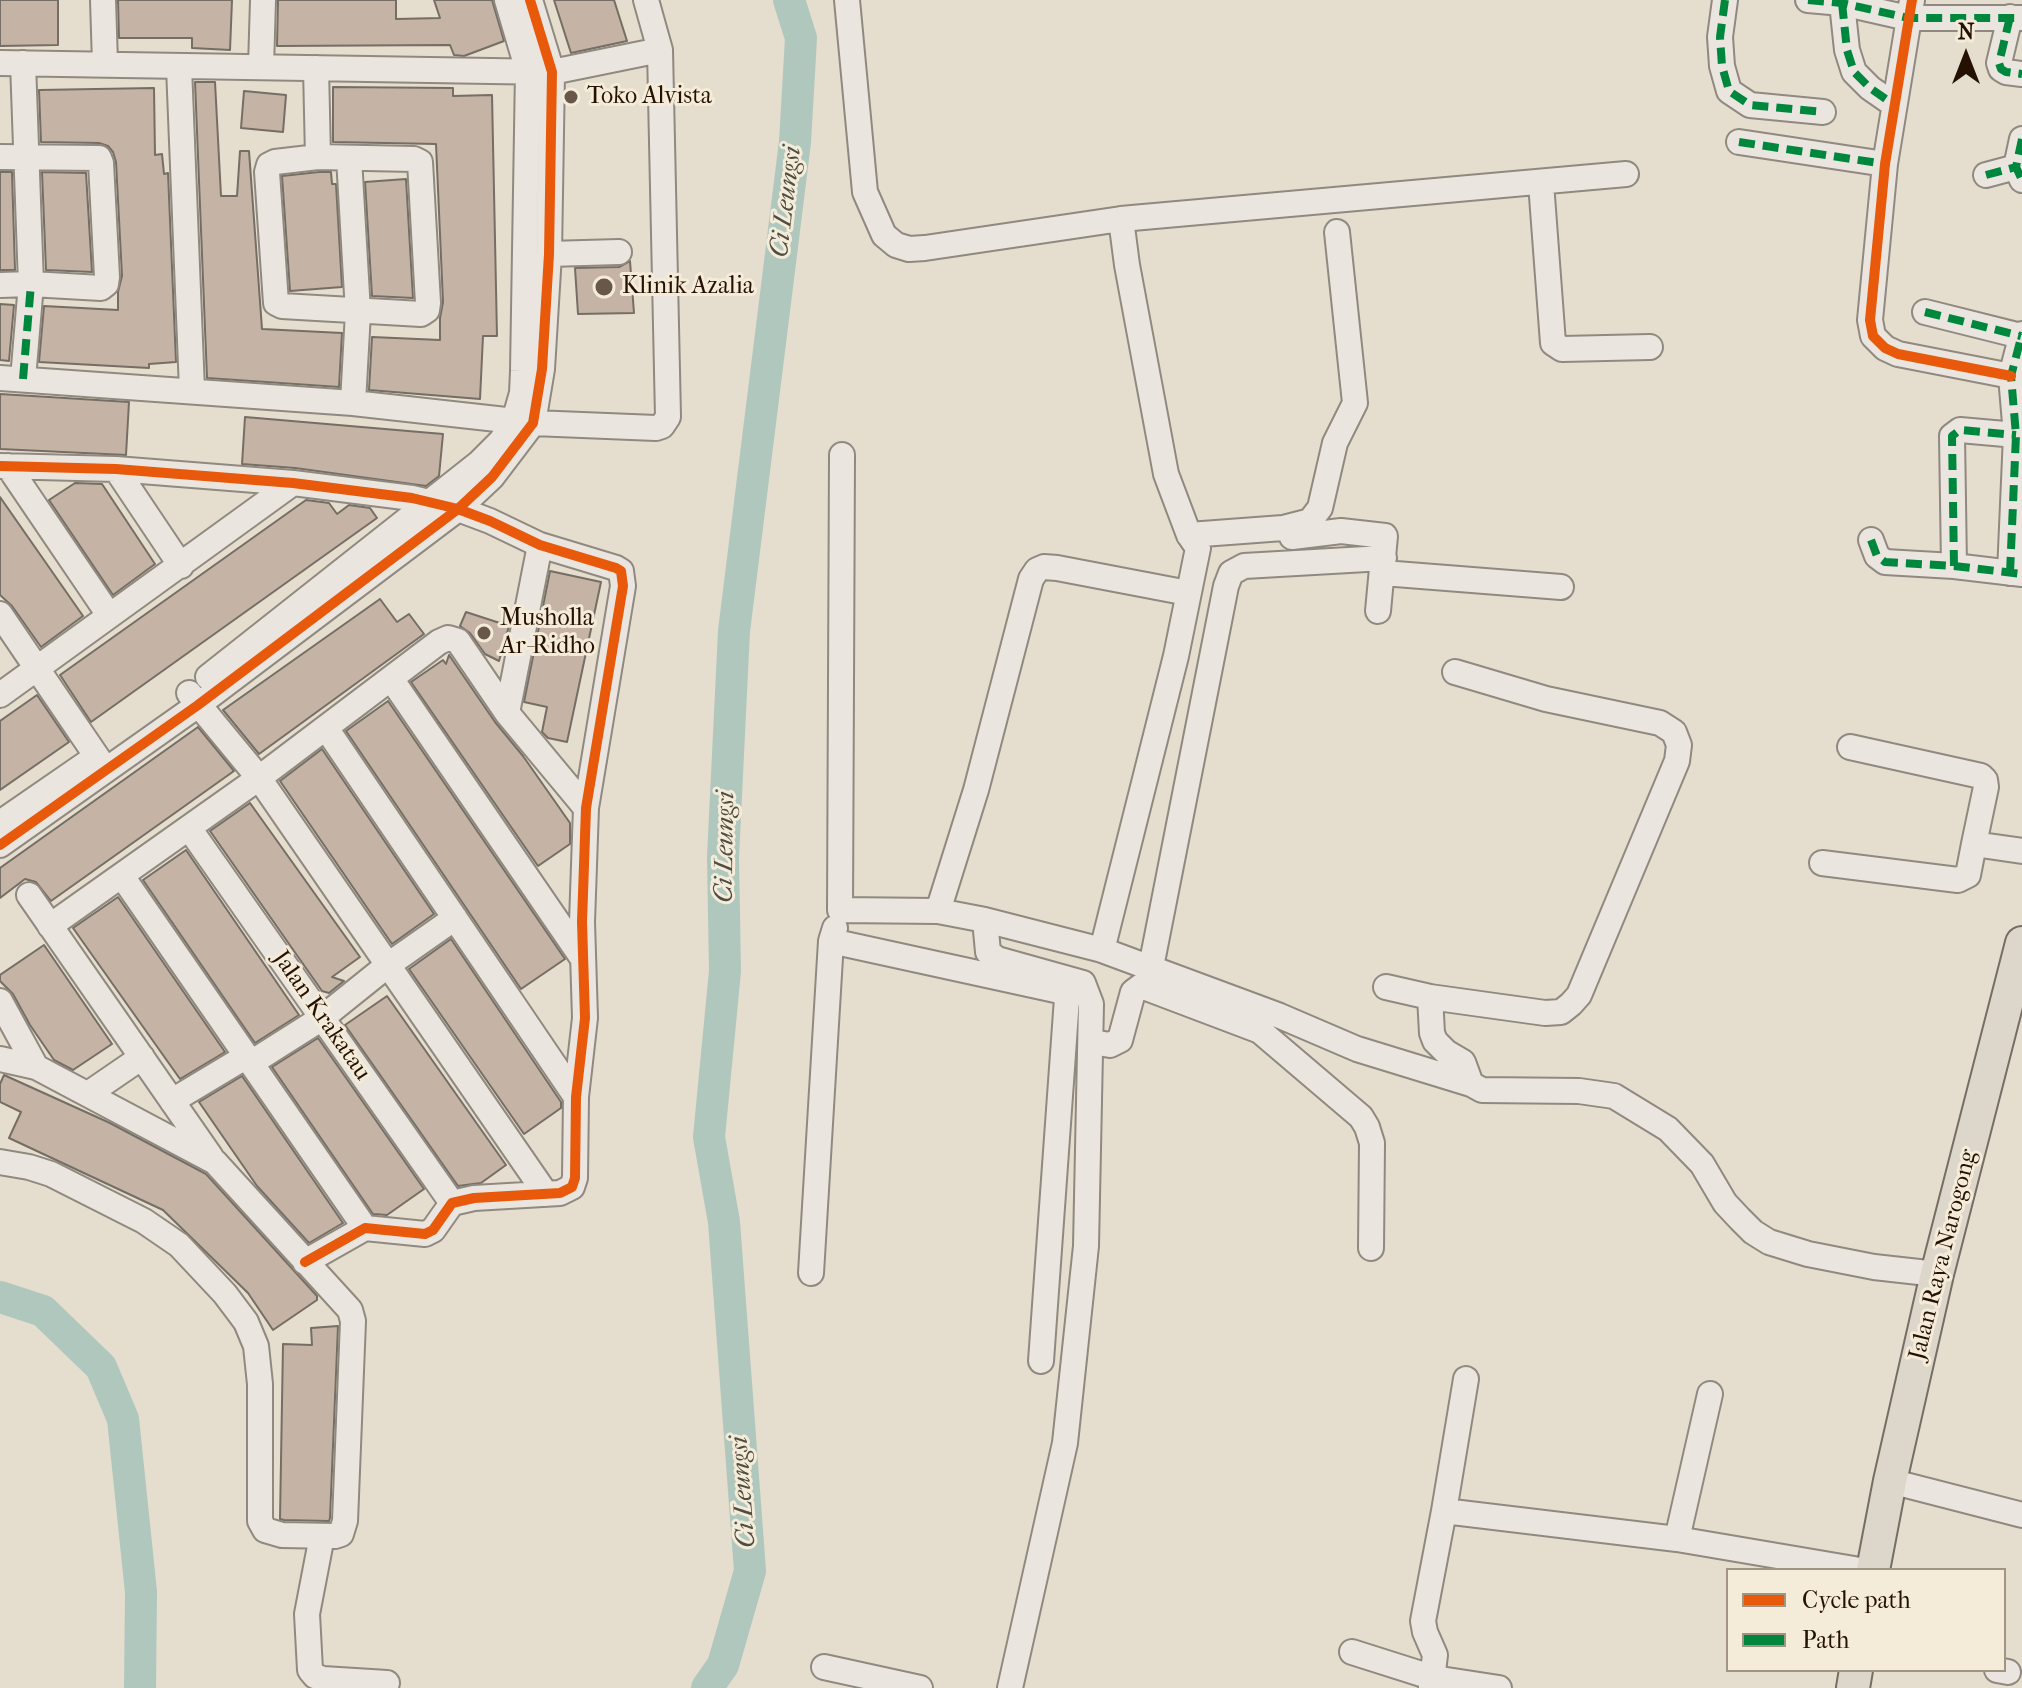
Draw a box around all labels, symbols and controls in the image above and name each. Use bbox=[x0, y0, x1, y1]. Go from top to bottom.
north arrow bbox=[1926, 16, 2006, 96]
text: N bbox=[1958, 19, 1974, 45]
place label: Toko Alvista bbox=[587, 83, 712, 111]
marker: Toko Alvista bbox=[562, 88, 580, 106]
water label: Ci Leungsi bbox=[765, 145, 809, 259]
place label: Klinik Azalia bbox=[622, 273, 754, 301]
marker: Klinik Azalia bbox=[593, 276, 615, 298]
place label: Musholla Ar-Ridho bbox=[500, 605, 595, 661]
marker: Musholla Ar-Ridho bbox=[475, 624, 493, 642]
water label: Ci Leungsi bbox=[709, 791, 743, 903]
street label: Jalan Krakatau bbox=[266, 946, 376, 1086]
street label: Jalan Raya Narogong bbox=[1904, 1147, 1984, 1363]
water label: Ci Leungsi bbox=[725, 1435, 763, 1549]
legend bbox=[1726, 1568, 2006, 1672]
text: Cycle path bbox=[1802, 1586, 1911, 1614]
text: Path bbox=[1802, 1626, 1849, 1654]

